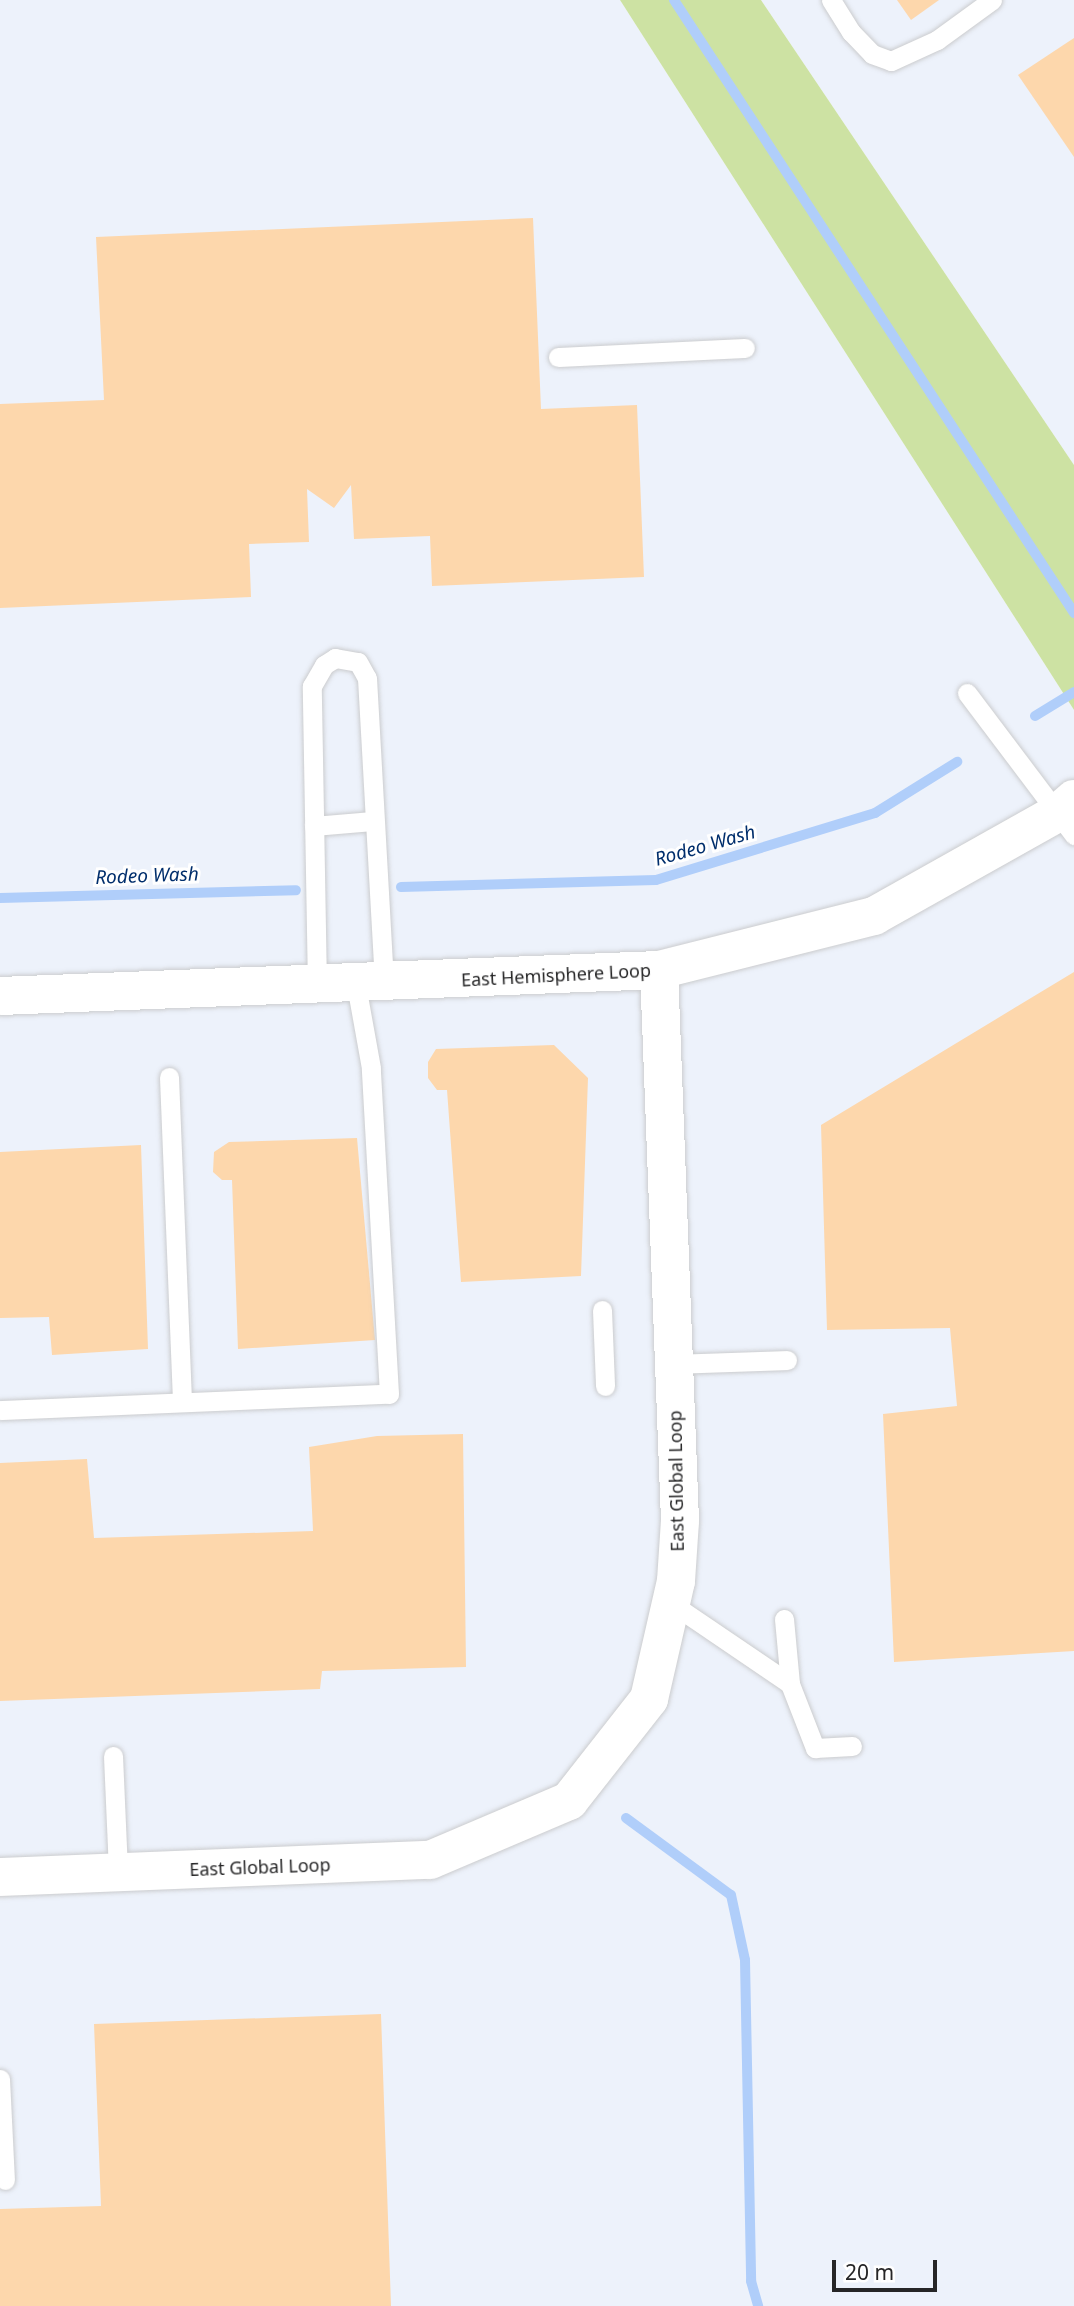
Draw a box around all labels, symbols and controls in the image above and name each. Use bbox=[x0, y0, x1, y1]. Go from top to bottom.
water label: Rodeo Wash bbox=[652, 821, 758, 871]
water label: Rodeo Wash bbox=[95, 863, 199, 889]
street label: East Hemisphere Loop bbox=[461, 959, 651, 991]
street label: East Global Loop bbox=[664, 1410, 688, 1552]
street label: East Global Loop bbox=[189, 1854, 331, 1880]
scale bar bbox=[836, 2246, 941, 2290]
text: 20 m bbox=[845, 2258, 894, 2286]

